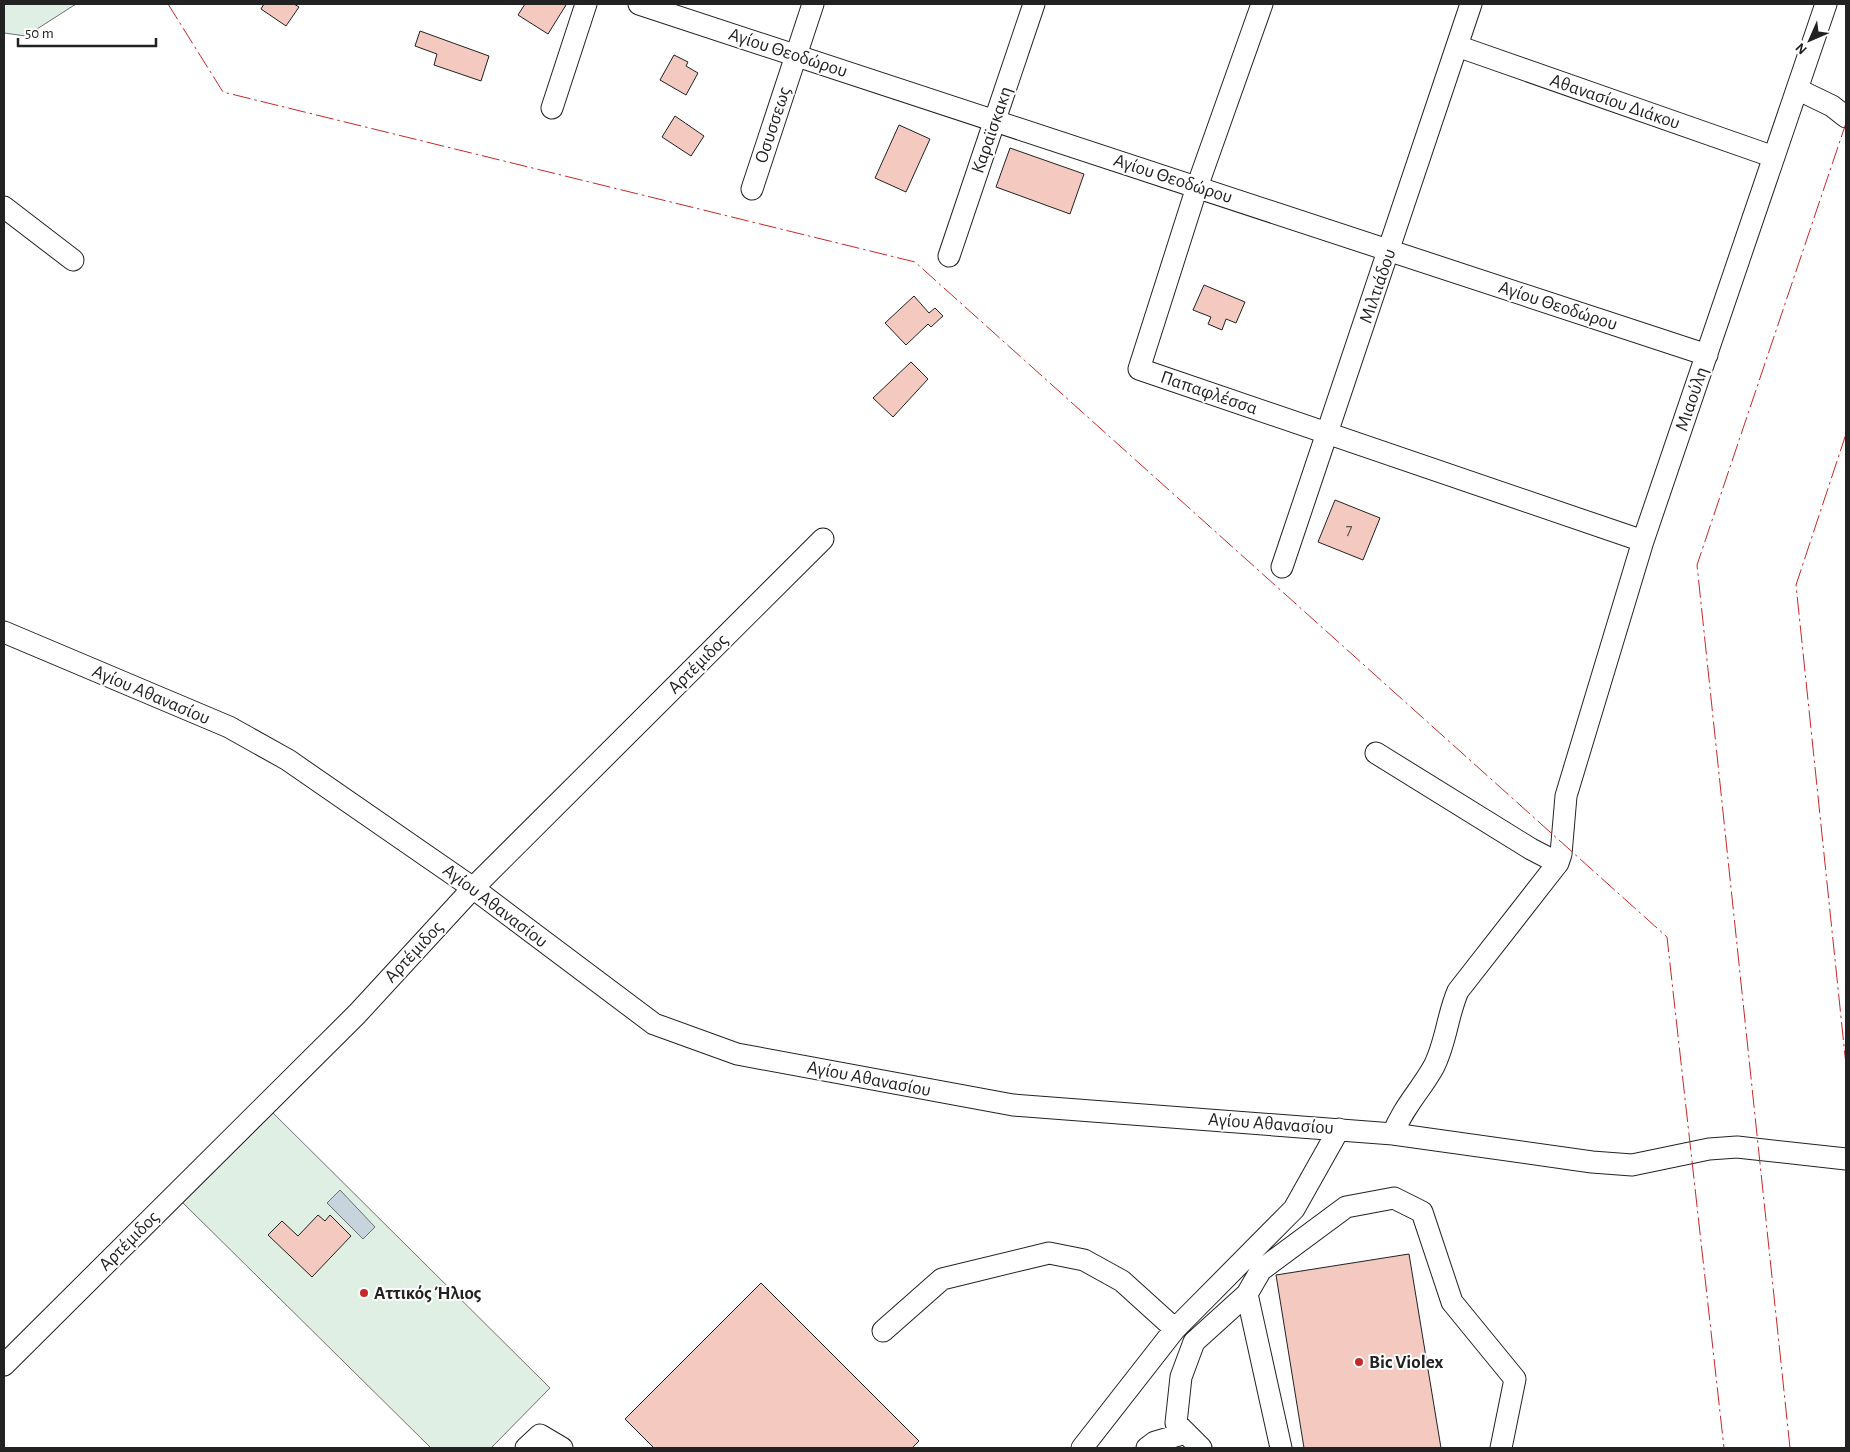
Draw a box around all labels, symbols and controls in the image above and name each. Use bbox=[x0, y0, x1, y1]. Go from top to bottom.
scale bar bbox=[18, 15, 155, 47]
north arrow bbox=[1785, 15, 1835, 65]
street label: Αγίου Θεοδώρου bbox=[726, 25, 850, 81]
text: 50 m bbox=[25, 26, 54, 41]
text: N bbox=[1793, 40, 1810, 57]
street label: Αθανασίου Διάκου bbox=[1547, 71, 1683, 133]
street label: Καραϊσκακη bbox=[968, 84, 1016, 176]
street label: Οσυσσεως bbox=[752, 85, 794, 165]
street label: Αγίου Θεοδώρου bbox=[1111, 151, 1235, 207]
street label: Μιλτιάδου bbox=[1356, 246, 1400, 326]
street label: Αγίου Θεοδώρου bbox=[1496, 278, 1620, 334]
street label: Μιαούλη bbox=[1672, 364, 1712, 434]
street label: Παπαφλέσσα bbox=[1158, 368, 1260, 418]
house number: 7 bbox=[1346, 522, 1353, 538]
street label: Αρτέμιδος bbox=[664, 630, 732, 698]
street label: Αγίου Αθανασίου bbox=[89, 662, 213, 728]
street label: Αγίου Αθανασίου bbox=[439, 861, 551, 951]
street label: Αρτέμιδος bbox=[381, 918, 447, 986]
street label: Αγίου Αθανασίου bbox=[805, 1058, 933, 1100]
street label: Αγίου Αθανασίου bbox=[1208, 1110, 1334, 1138]
street label: Αρτέμιδος bbox=[95, 1207, 163, 1275]
place label: Αττικός Ήλιος bbox=[374, 1284, 482, 1303]
marker: Αττικός Ήλιος bbox=[358, 1287, 370, 1299]
place label: Bic Violex bbox=[1369, 1353, 1444, 1372]
marker: Bic Violex bbox=[1353, 1356, 1365, 1368]

